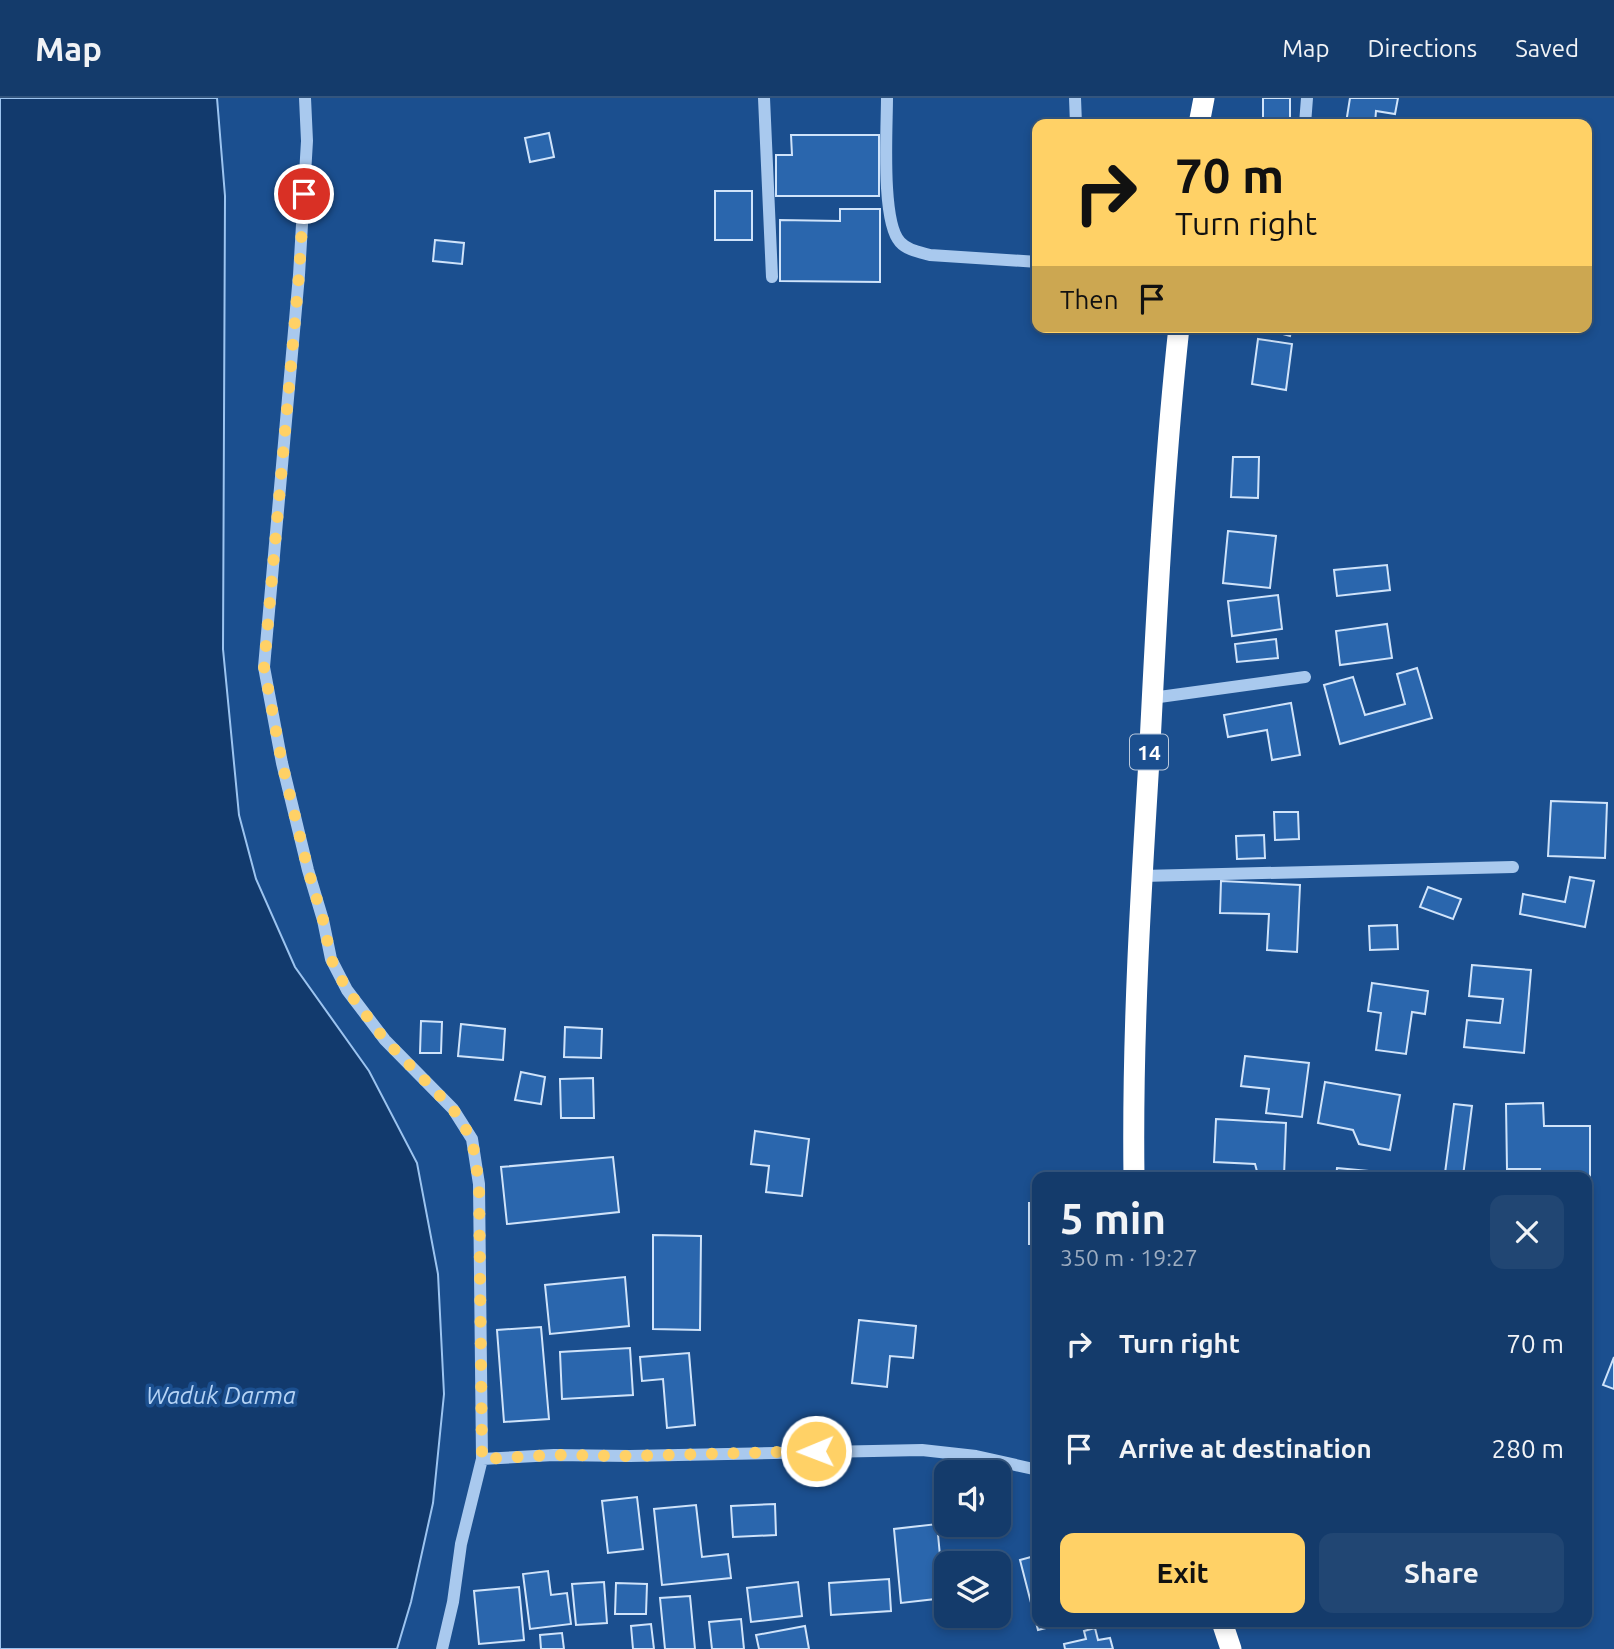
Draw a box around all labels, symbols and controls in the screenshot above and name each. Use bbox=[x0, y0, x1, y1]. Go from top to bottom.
text: Map bbox=[35, 30, 102, 67]
text: Map bbox=[1282, 35, 1329, 62]
text: Directions bbox=[1367, 35, 1477, 62]
text: Saved bbox=[1515, 35, 1579, 62]
icon: right bbox=[1060, 147, 1151, 238]
text: 70 m bbox=[1175, 147, 1284, 202]
pin bbox=[274, 164, 334, 224]
icon: arrive bbox=[285, 175, 323, 213]
text: Turn right bbox=[1175, 205, 1317, 241]
icon: arrive bbox=[1133, 280, 1171, 318]
text: Then bbox=[1060, 285, 1119, 314]
road number: 14 bbox=[1130, 734, 1168, 770]
text: 5 min bbox=[1060, 1195, 1166, 1242]
button: close bbox=[1490, 1195, 1564, 1269]
text: 350 m · 19:27 bbox=[1060, 1245, 1198, 1270]
icon: right bbox=[1060, 1325, 1098, 1363]
text: Turn right bbox=[1119, 1329, 1240, 1358]
text: 70 m bbox=[1506, 1329, 1564, 1358]
water label: Waduk Darma bbox=[146, 1382, 296, 1409]
position arrow bbox=[779, 1414, 853, 1488]
icon: arrive bbox=[1060, 1430, 1098, 1468]
text: Arrive at destination bbox=[1119, 1434, 1372, 1463]
text: 280 m bbox=[1492, 1434, 1564, 1463]
map controls bbox=[934, 1460, 1011, 1628]
button: sound bbox=[934, 1460, 1011, 1537]
button: Exit bbox=[1060, 1533, 1305, 1613]
button: Share bbox=[1319, 1533, 1564, 1613]
button: layers bbox=[934, 1551, 1011, 1628]

